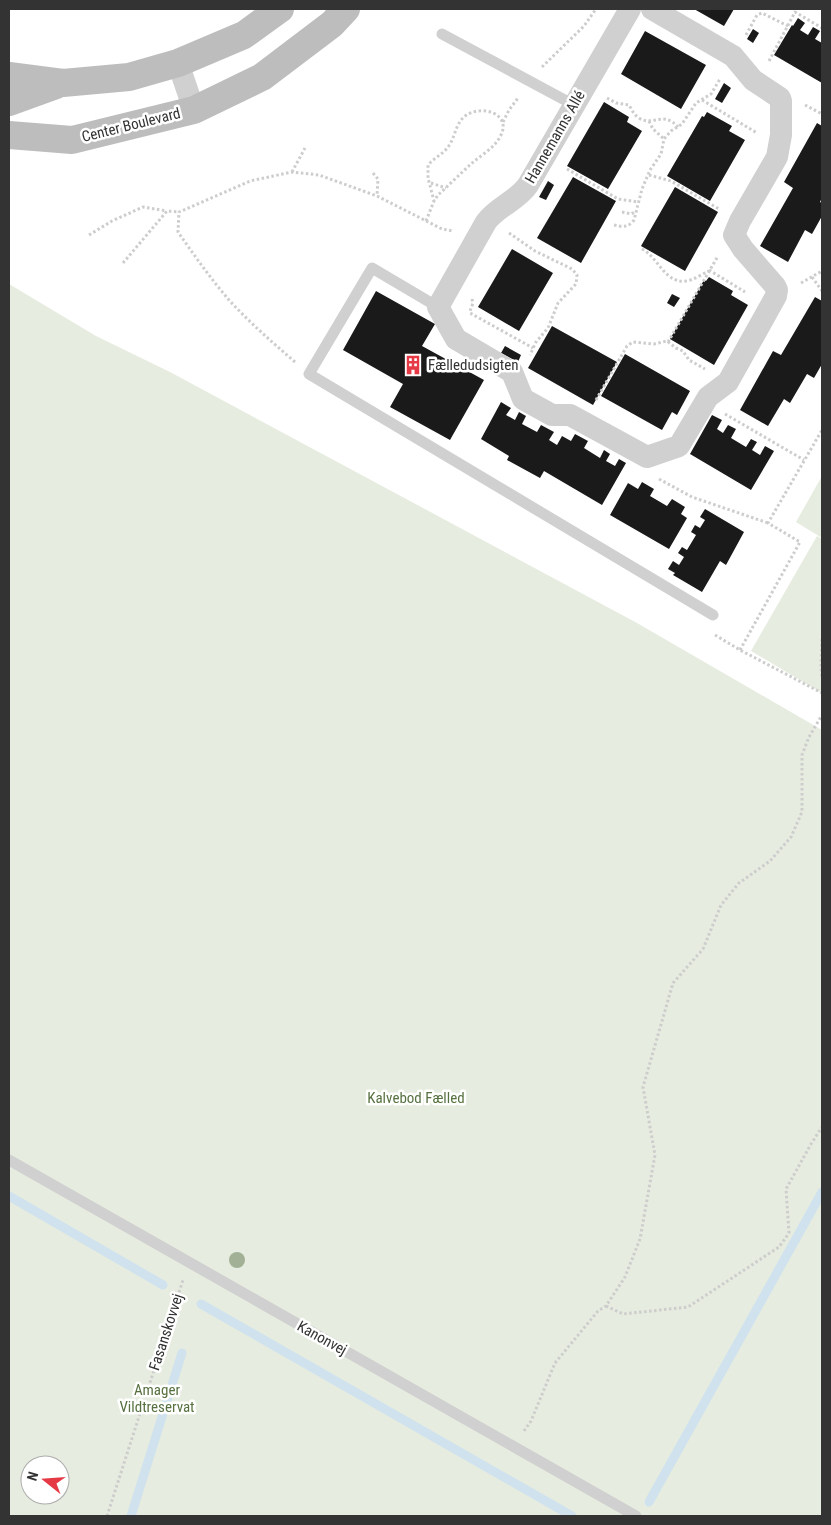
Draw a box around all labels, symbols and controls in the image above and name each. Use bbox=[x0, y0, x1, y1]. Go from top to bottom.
street label: Hannemanns Allé bbox=[521, 88, 589, 186]
street label: Center Boulevard bbox=[80, 104, 182, 146]
building icon: Fælledudsigten bbox=[402, 354, 424, 376]
place label: Fælledudsigten bbox=[428, 356, 519, 374]
park label: Kalvebod Fælled bbox=[367, 1089, 465, 1107]
street label: Fasanskovvej bbox=[145, 1291, 187, 1373]
street label: Kanonvej bbox=[294, 1317, 350, 1359]
park label: Amager Vildtreservat bbox=[119, 1381, 195, 1416]
north arrow bbox=[20, 1455, 70, 1505]
text: N bbox=[24, 1470, 41, 1483]

